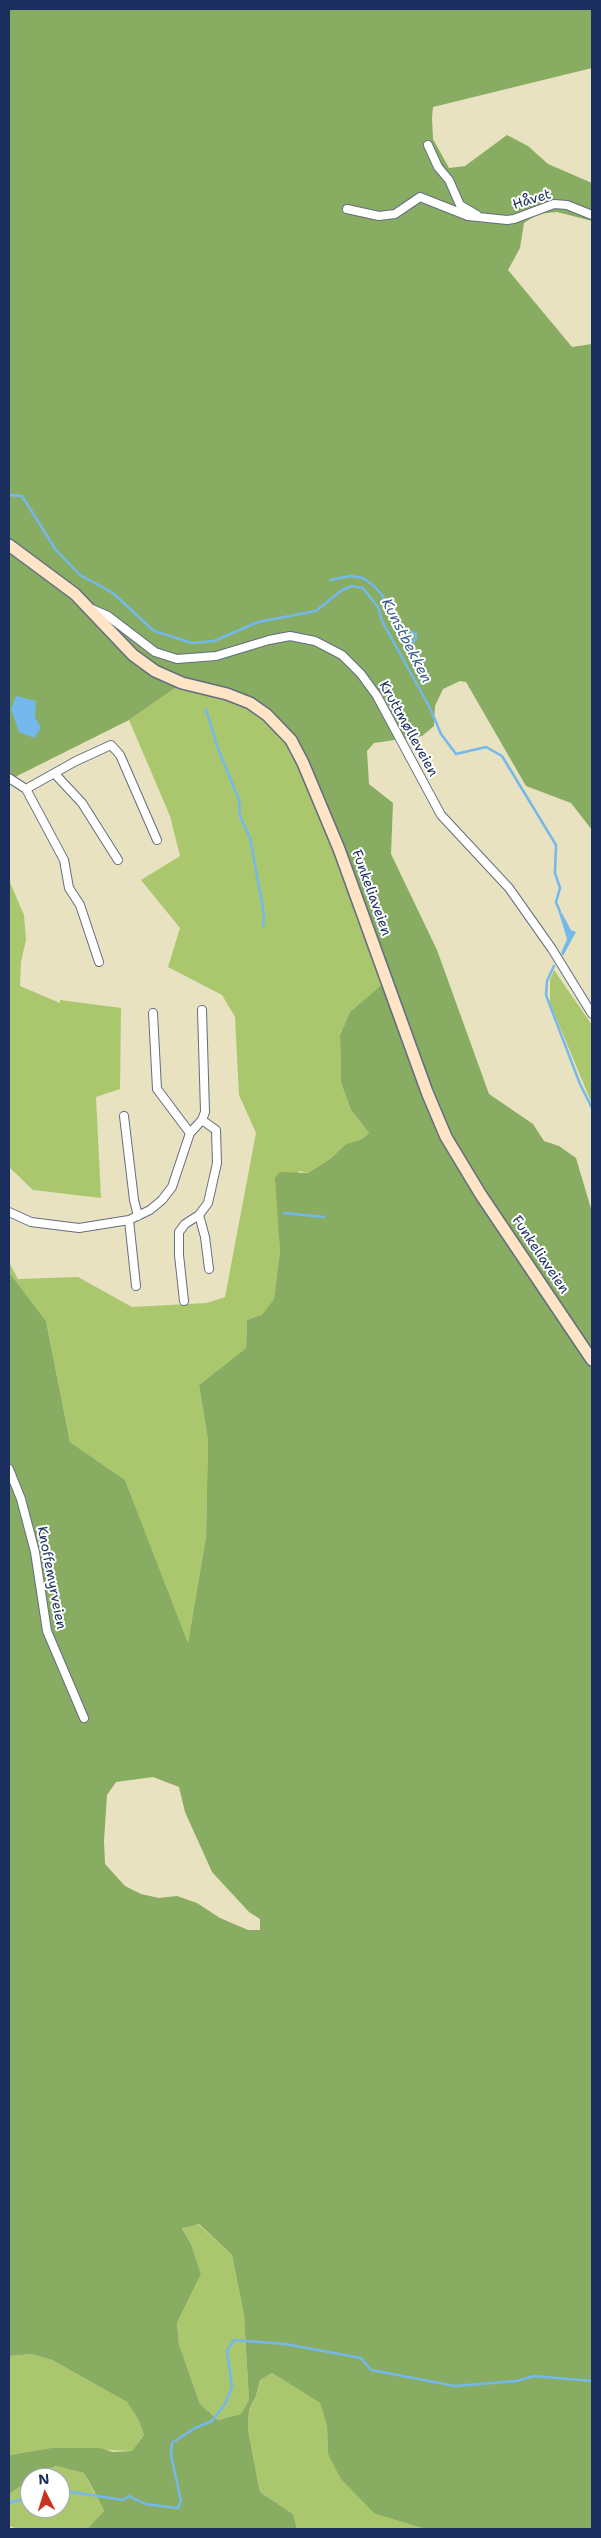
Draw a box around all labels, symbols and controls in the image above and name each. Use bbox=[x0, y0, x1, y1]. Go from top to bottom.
street label: Håvet bbox=[511, 186, 553, 214]
water label: Kunstbekken bbox=[377, 596, 435, 686]
street label: Kruttmølleveien bbox=[375, 678, 441, 780]
street label: Funkeliaveien bbox=[348, 848, 394, 938]
street label: Funkeliaveien bbox=[508, 1213, 572, 1297]
street label: Knoffemyrveien bbox=[33, 1525, 69, 1631]
north arrow bbox=[20, 2468, 70, 2518]
text: N bbox=[37, 2470, 50, 2489]

